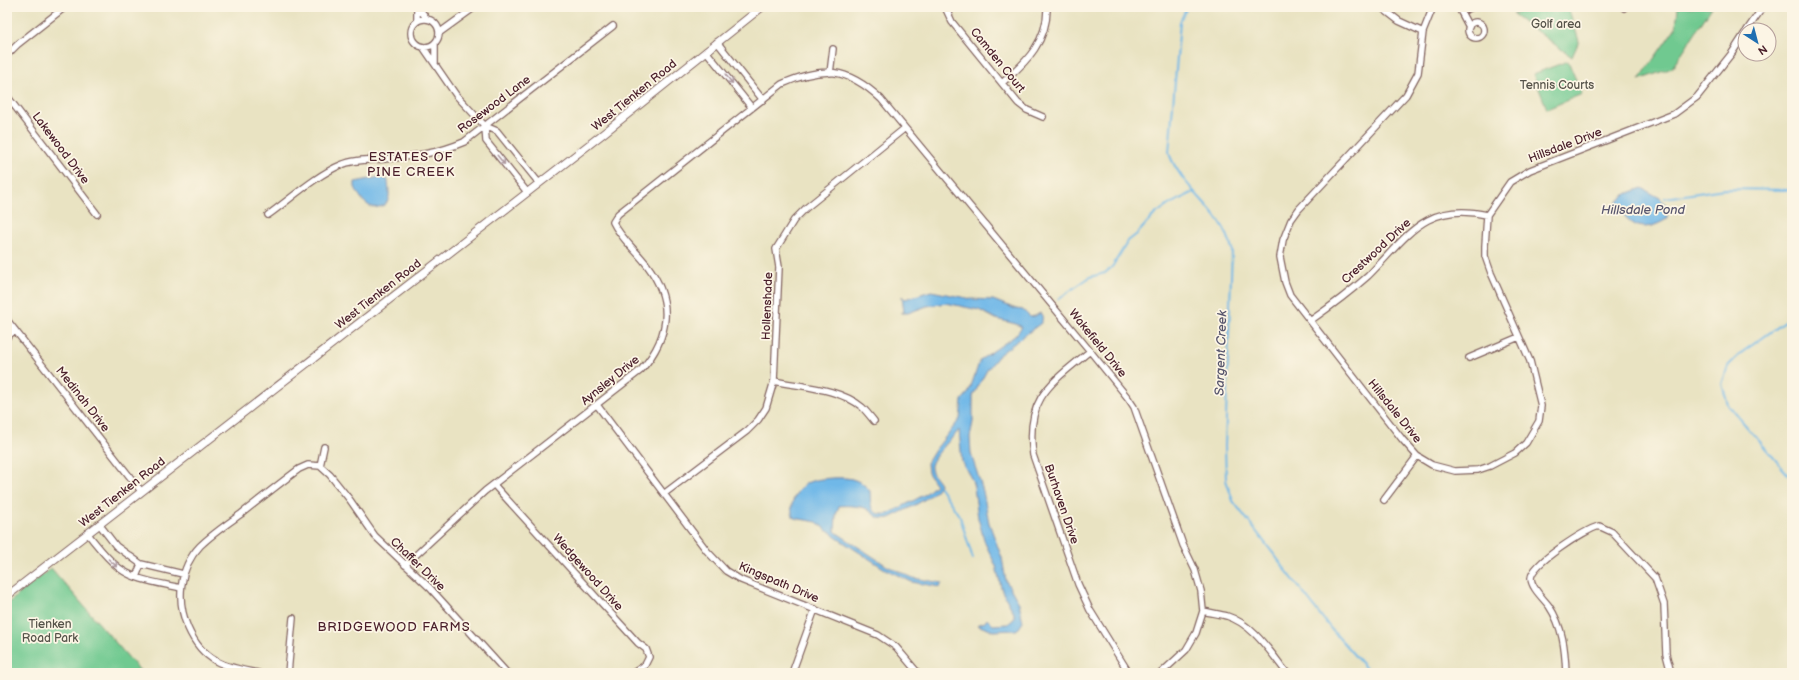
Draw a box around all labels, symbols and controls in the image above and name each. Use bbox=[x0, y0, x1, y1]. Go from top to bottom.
park label: Golf area bbox=[1531, 17, 1581, 32]
north arrow bbox=[1737, 22, 1777, 62]
street label: Camden Court bbox=[967, 25, 1029, 96]
text: N bbox=[1755, 42, 1770, 57]
street label: West Tienken Road bbox=[589, 56, 680, 134]
street label: Rosewood Lane bbox=[455, 72, 534, 137]
one-way arrow bbox=[725, 74, 734, 85]
park label: Tennis Courts bbox=[1520, 78, 1594, 93]
street label: Lakewood Drive bbox=[29, 109, 92, 187]
street label: Hillsdale Drive bbox=[1526, 125, 1604, 166]
district label: ESTATES OF PINE CREEK bbox=[367, 149, 455, 180]
one-way arrow bbox=[496, 154, 505, 165]
water label: Hillsdale Pond bbox=[1601, 202, 1686, 218]
street label: Crestwood Drive bbox=[1339, 215, 1414, 287]
street label: West Tienken Road bbox=[332, 256, 424, 333]
street label: Hollenshade bbox=[759, 272, 776, 340]
street label: Wakefield Drive bbox=[1065, 306, 1130, 381]
water label: Sargent Creek bbox=[1212, 309, 1231, 396]
street label: Aynsley Drive bbox=[578, 352, 643, 409]
street label: Medinah Drive bbox=[52, 364, 113, 435]
street label: Hillsdale Drive bbox=[1364, 376, 1425, 446]
street label: West Tienken Road bbox=[76, 454, 168, 531]
street label: Burhaven Drive bbox=[1041, 462, 1082, 546]
street label: Wedgewood Drive bbox=[549, 531, 626, 614]
street label: Chaffer Drive bbox=[387, 534, 448, 594]
one-way arrow bbox=[107, 558, 118, 567]
street label: Kingspath Drive bbox=[736, 559, 821, 606]
park label: Tienken Road Park bbox=[22, 617, 78, 646]
district label: BRIDGEWOOD FARMS bbox=[317, 619, 471, 635]

